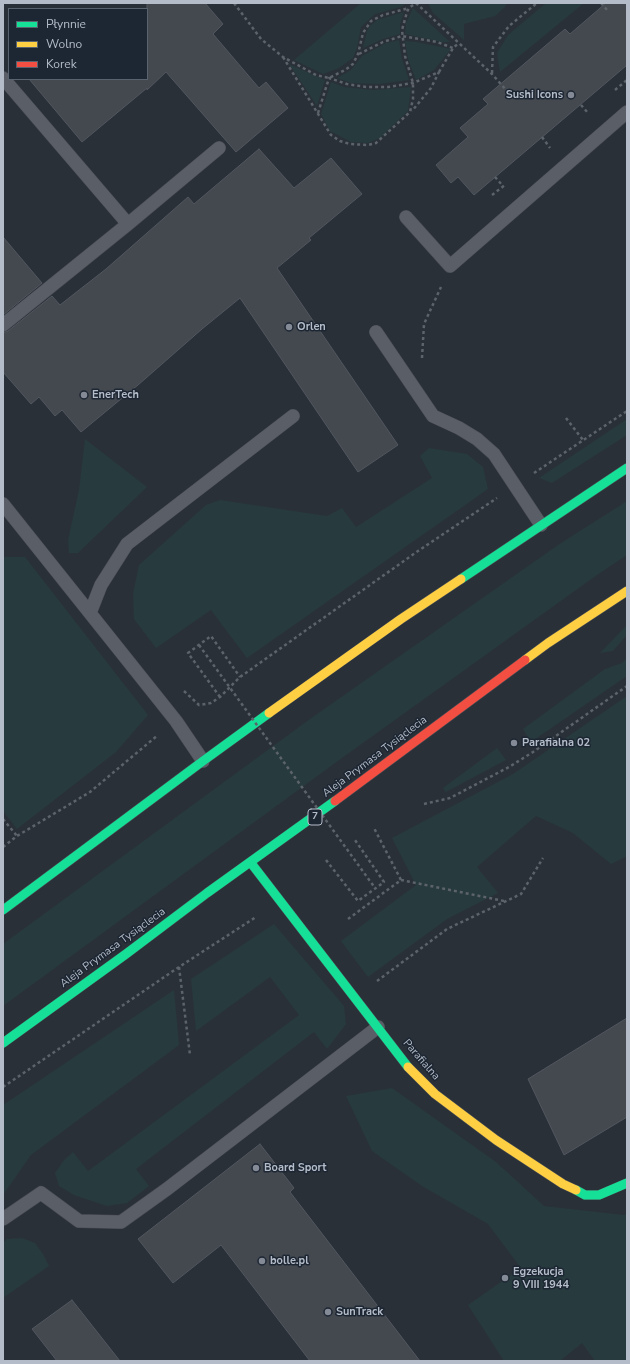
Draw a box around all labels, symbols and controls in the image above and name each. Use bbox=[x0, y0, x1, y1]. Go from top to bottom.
legend bbox=[8, 8, 148, 80]
text: Płynnie bbox=[46, 16, 86, 32]
text: Wolno bbox=[46, 36, 82, 52]
text: Korek bbox=[46, 56, 77, 72]
place label: Sushi Icons bbox=[506, 88, 563, 102]
marker: Sushi Icons bbox=[566, 90, 576, 100]
place label: Orlen bbox=[297, 320, 326, 334]
marker: Orlen bbox=[284, 322, 294, 332]
place label: EnerTech bbox=[92, 388, 139, 402]
marker: EnerTech bbox=[79, 390, 89, 400]
street label: Aleja Prymasa Tysiąclecia bbox=[320, 714, 430, 800]
place label: Parafialna 02 bbox=[522, 736, 590, 750]
marker: Parafialna 02 bbox=[509, 738, 519, 748]
road number: 7 bbox=[308, 809, 322, 825]
street label: Aleja Prymasa Tysiąclecia bbox=[58, 905, 168, 991]
street label: Parafialna bbox=[400, 1037, 442, 1083]
place label: Board Sport bbox=[264, 1161, 326, 1175]
marker: Board Sport bbox=[251, 1163, 261, 1173]
place label: bolle.pl bbox=[270, 1254, 309, 1268]
marker: bolle.pl bbox=[257, 1256, 267, 1266]
place label: Egzekucja 9 VIII 1944 bbox=[513, 1265, 569, 1291]
marker: Egzekucja 9 VIII 1944 bbox=[500, 1273, 510, 1283]
place label: SunTrack bbox=[336, 1305, 383, 1319]
marker: SunTrack bbox=[323, 1307, 333, 1317]

